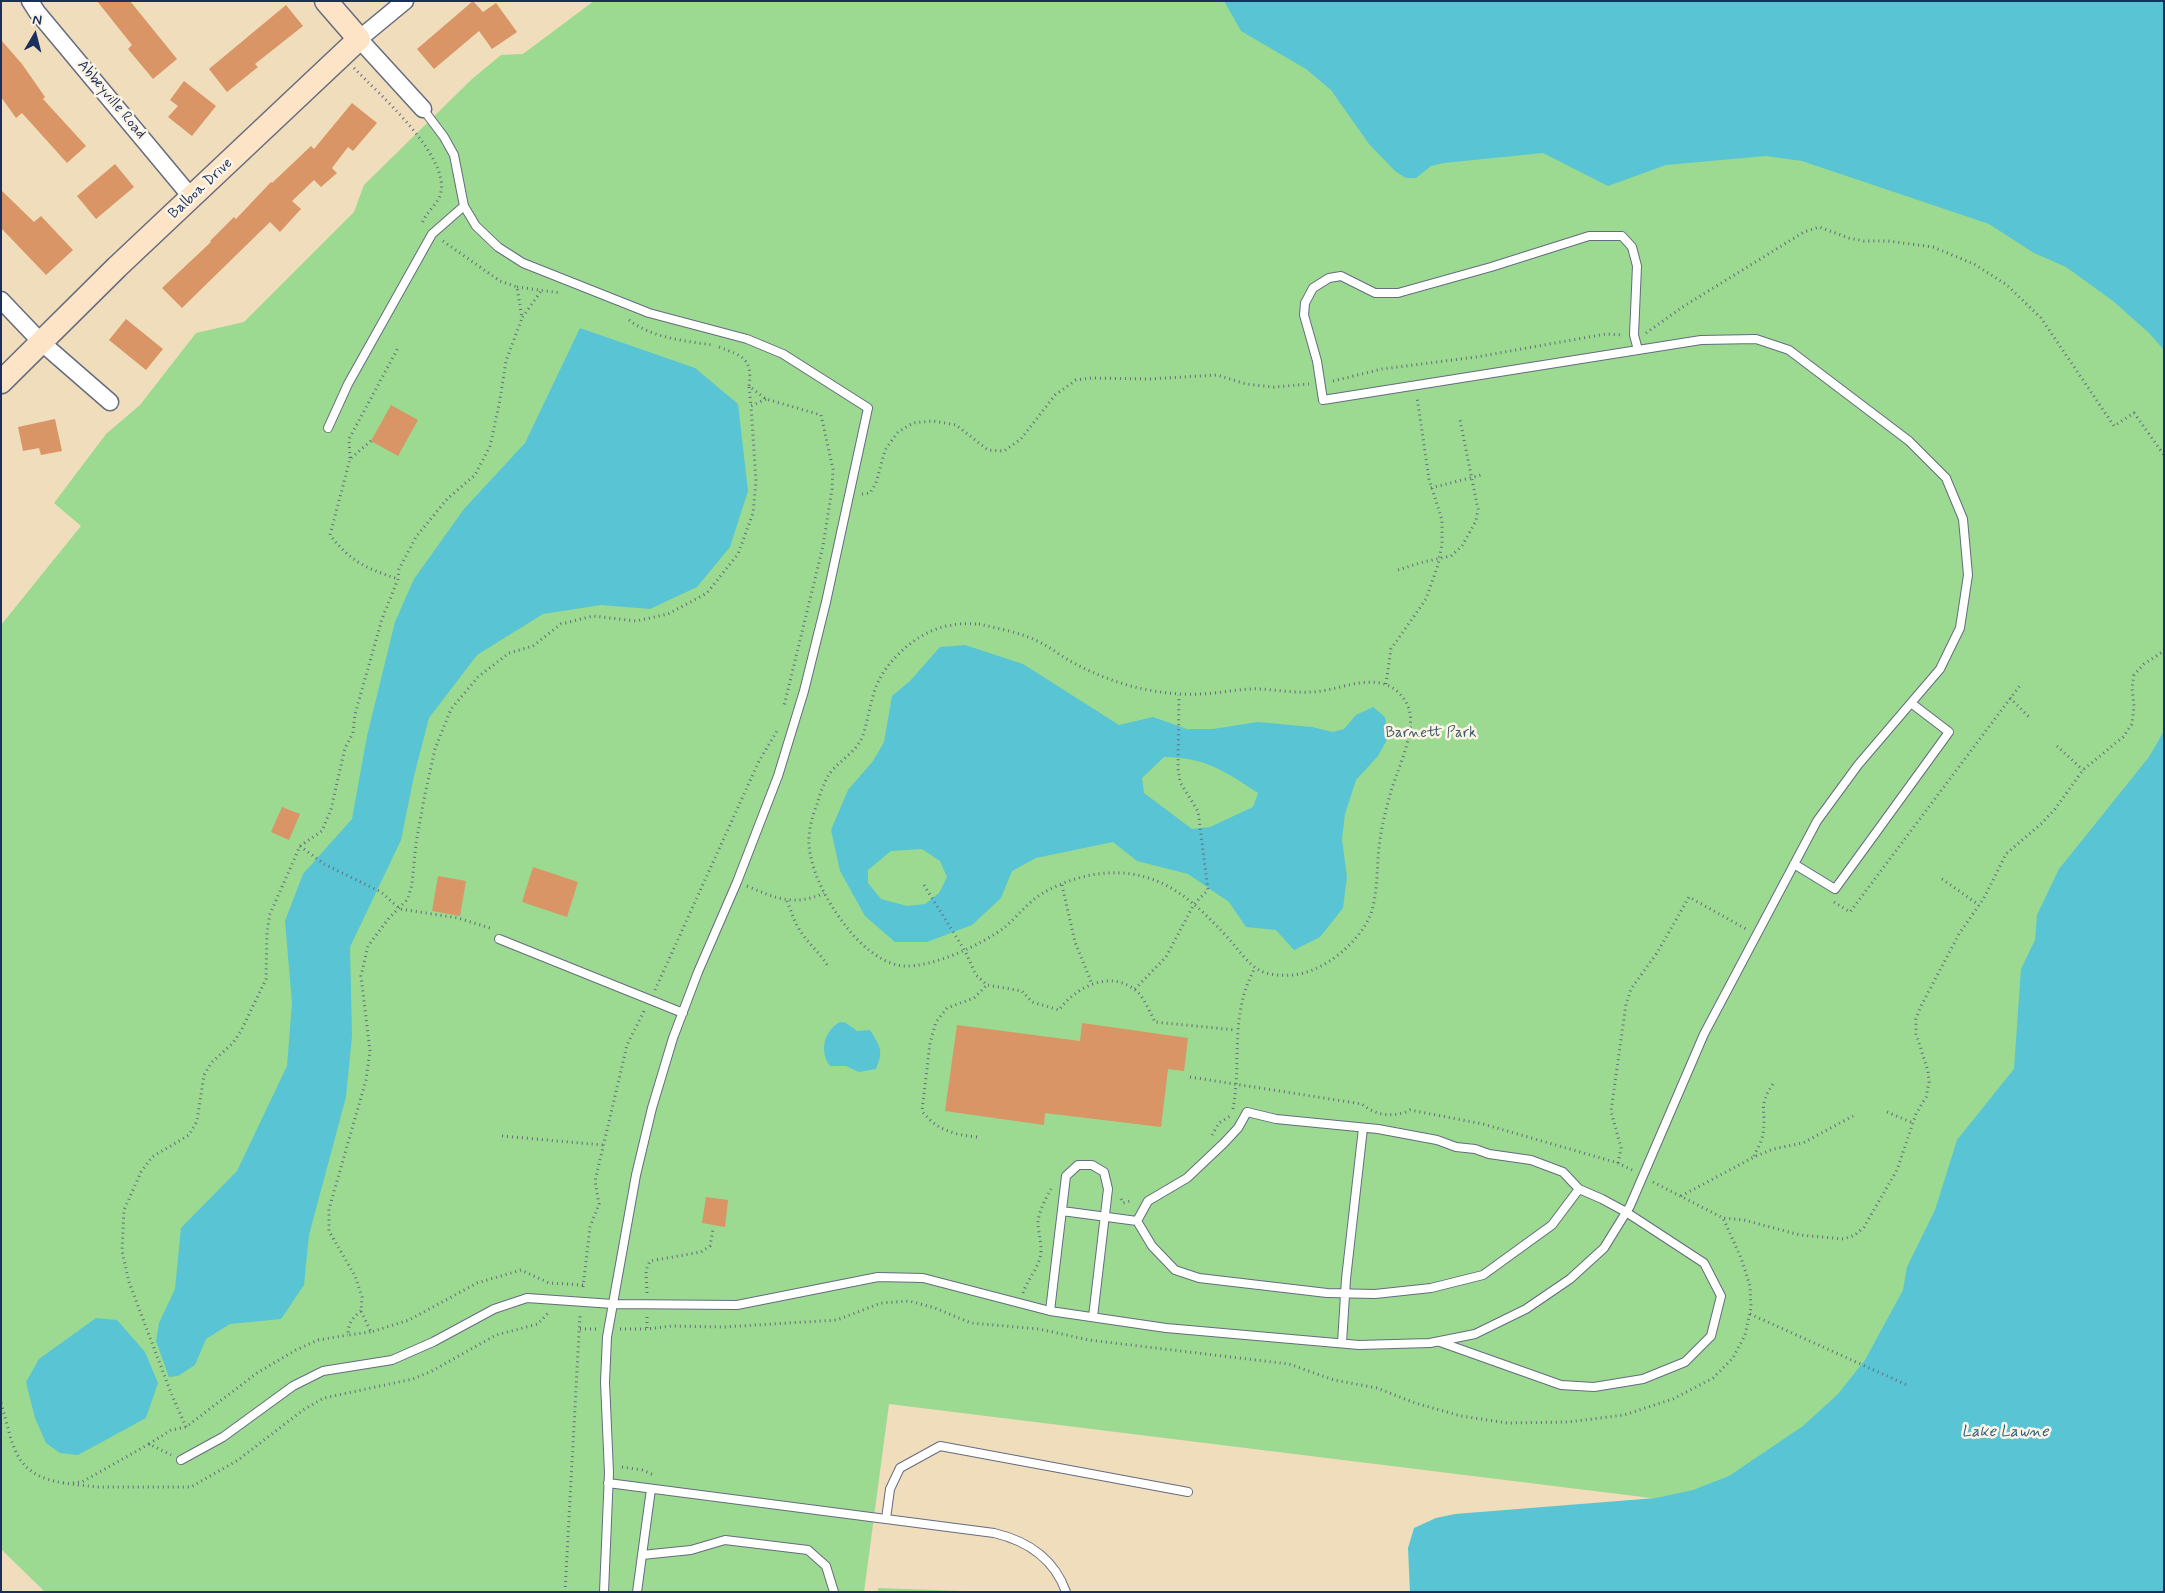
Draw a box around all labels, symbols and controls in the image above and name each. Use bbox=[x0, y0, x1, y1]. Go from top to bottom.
north arrow bbox=[10, 10, 60, 60]
text: N bbox=[31, 11, 43, 30]
street label: Abbeyville Road bbox=[73, 57, 149, 143]
street label: Balboa Drive bbox=[165, 155, 237, 223]
park label: Barnett Park bbox=[1386, 725, 1476, 743]
water label: Lake Lawne bbox=[1962, 1423, 2048, 1443]

